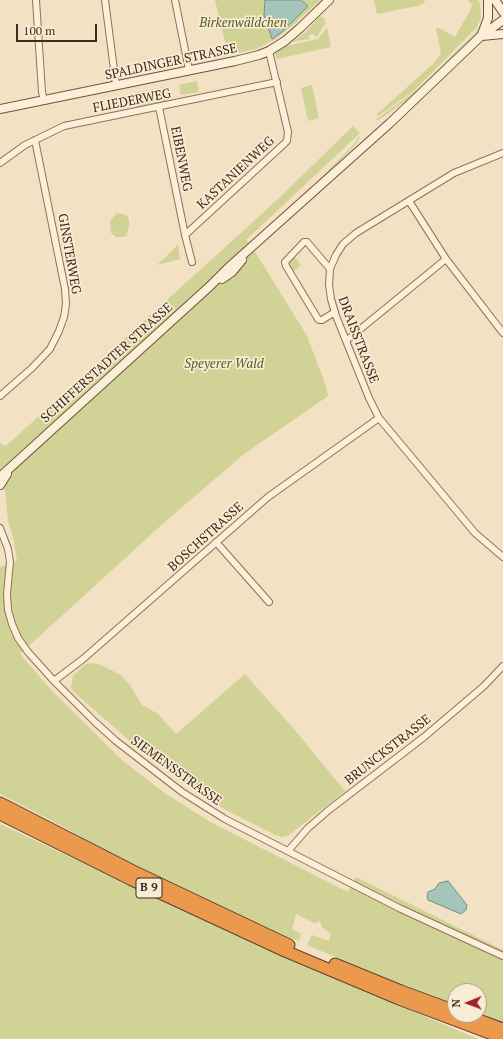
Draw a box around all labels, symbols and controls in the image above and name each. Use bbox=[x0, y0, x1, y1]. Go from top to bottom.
park label: Birkenwäldchen bbox=[199, 15, 287, 31]
scale bar bbox=[18, 16, 99, 42]
text: 100 m bbox=[23, 23, 55, 38]
street label: SPALDINGER STRASSE bbox=[103, 40, 239, 84]
street label: FLIEDERWEG bbox=[92, 86, 172, 116]
street label: EIBENWEG bbox=[167, 125, 195, 193]
street label: KASTANIENWEG bbox=[194, 133, 278, 213]
street label: GINSTERWEG bbox=[54, 212, 84, 296]
street label: DRAISSTRASSE bbox=[334, 294, 382, 386]
street label: SCHIFFERSTADTER STRASSE bbox=[38, 300, 176, 426]
park label: Speyerer Wald bbox=[184, 356, 264, 372]
street label: BOSCHSTRASSE bbox=[165, 499, 247, 575]
street label: BRUNCKSTRASSE bbox=[342, 712, 434, 788]
street label: SIEMENSSTRASSE bbox=[128, 733, 224, 809]
road number: B 9 bbox=[136, 878, 162, 898]
north arrow bbox=[447, 983, 487, 1023]
text: N bbox=[449, 999, 463, 1007]

